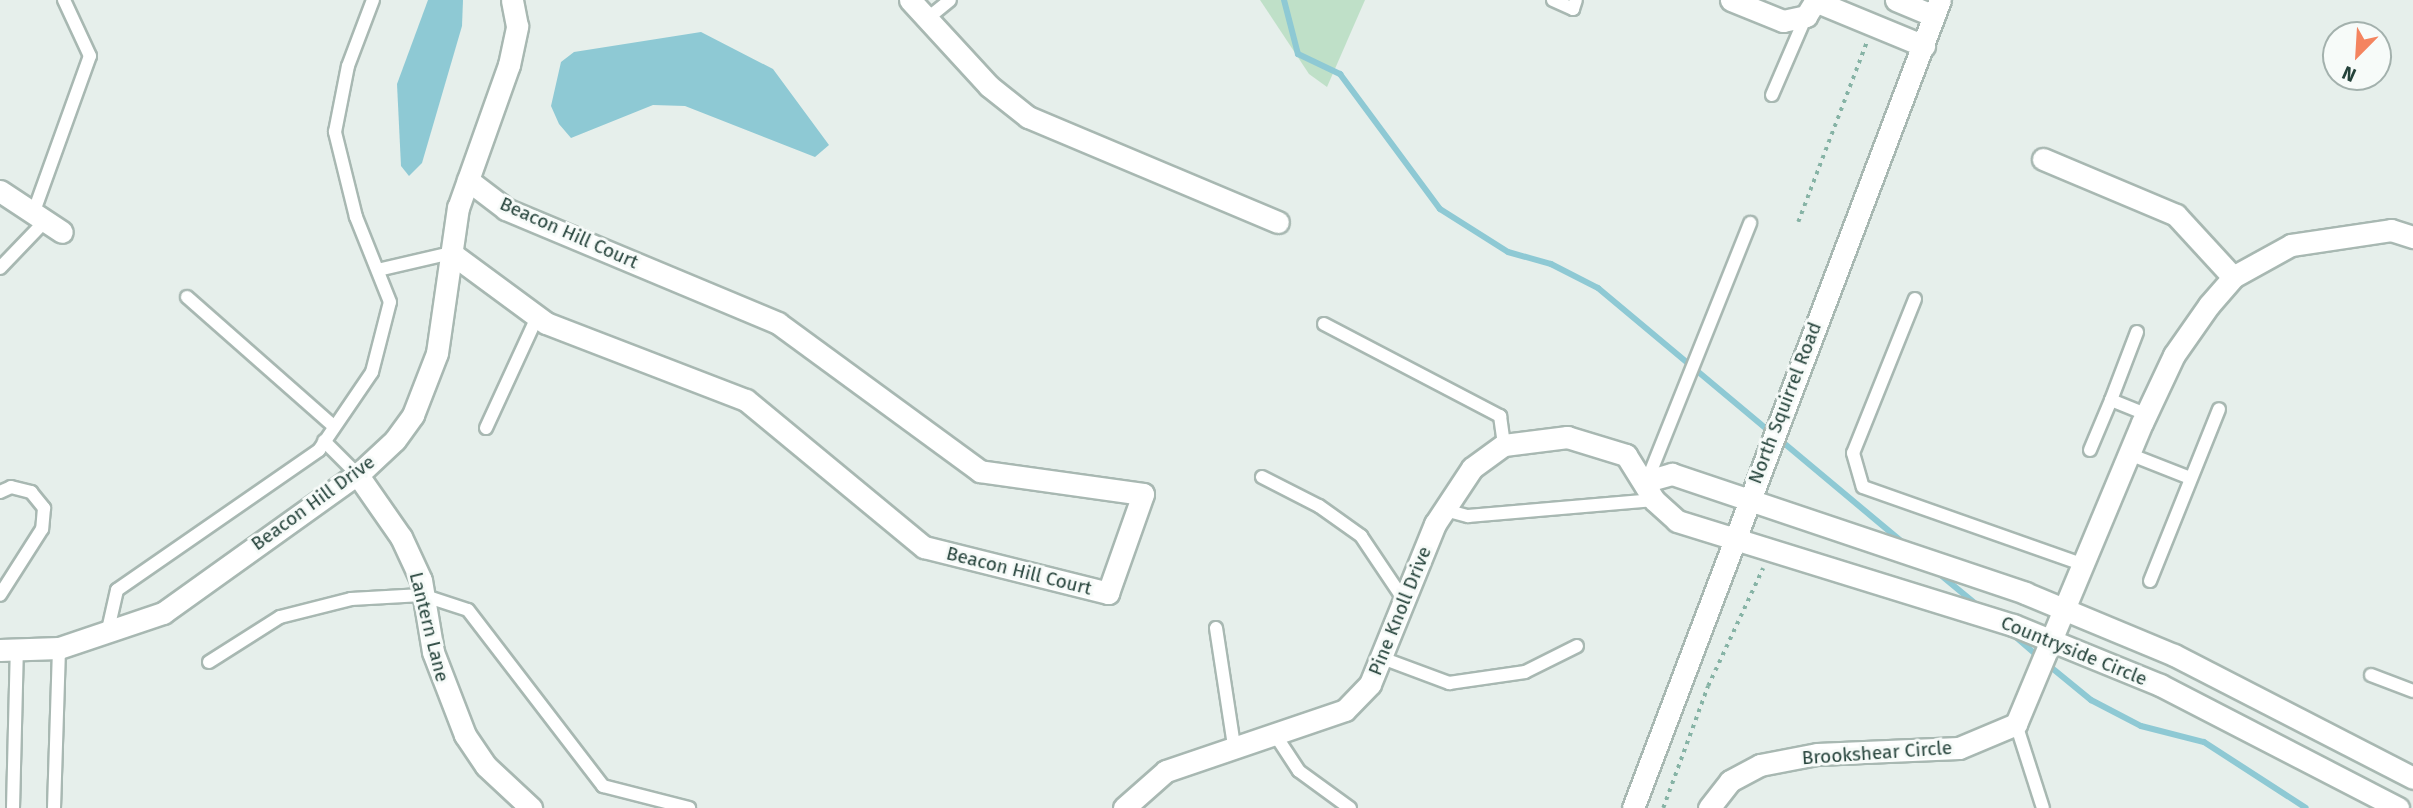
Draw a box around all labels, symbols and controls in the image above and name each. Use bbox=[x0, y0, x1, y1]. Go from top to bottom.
north arrow bbox=[2322, 21, 2392, 91]
text: N bbox=[2339, 61, 2360, 87]
street label: Beacon Hill Court bbox=[496, 192, 642, 274]
street label: North Squirrel Road bbox=[1744, 319, 1826, 487]
street label: Beacon Hill Drive bbox=[247, 451, 379, 555]
street label: Beacon Hill Court bbox=[944, 542, 1094, 600]
street label: Pine Knoll Drive bbox=[1364, 543, 1436, 679]
street label: Lantern Lane bbox=[404, 570, 454, 684]
street label: Countryside Circle bbox=[1998, 611, 2150, 691]
street label: Brookshear Circle bbox=[1801, 736, 1953, 770]

